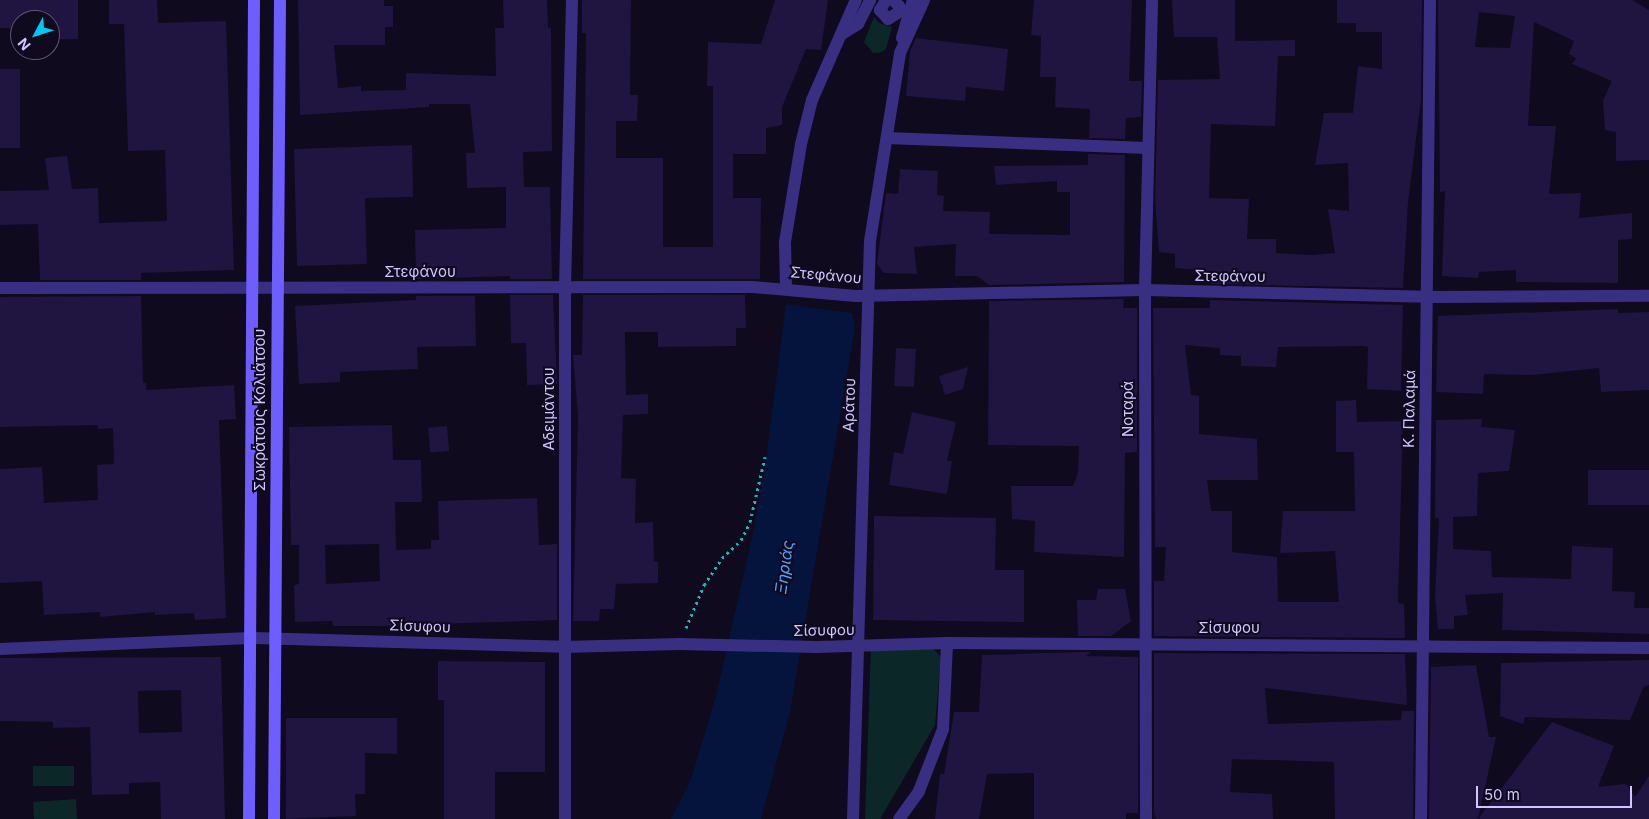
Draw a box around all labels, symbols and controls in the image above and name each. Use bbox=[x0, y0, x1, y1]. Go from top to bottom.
north arrow bbox=[10, 10, 60, 60]
text: N bbox=[14, 35, 34, 54]
street label: Στεφάνου bbox=[384, 263, 456, 281]
street label: Στεφάνου bbox=[790, 263, 862, 287]
street label: Στεφάνου bbox=[1194, 266, 1266, 286]
street label: Σωκράτους Κολιάτσου bbox=[251, 329, 269, 491]
street label: Αδειμάντου bbox=[540, 367, 558, 451]
street label: Κ. Παλαμά bbox=[1399, 370, 1419, 448]
street label: Αράτου bbox=[839, 378, 859, 432]
street label: Νοταρά bbox=[1119, 381, 1137, 437]
water label: Ξηριάς bbox=[771, 539, 797, 595]
street label: Σίσυφου bbox=[389, 616, 451, 636]
street label: Σίσυφου bbox=[1198, 619, 1260, 637]
street label: Σίσυφου bbox=[793, 620, 855, 640]
scale bar bbox=[1479, 776, 1635, 808]
text: 50 m bbox=[1484, 785, 1520, 804]

